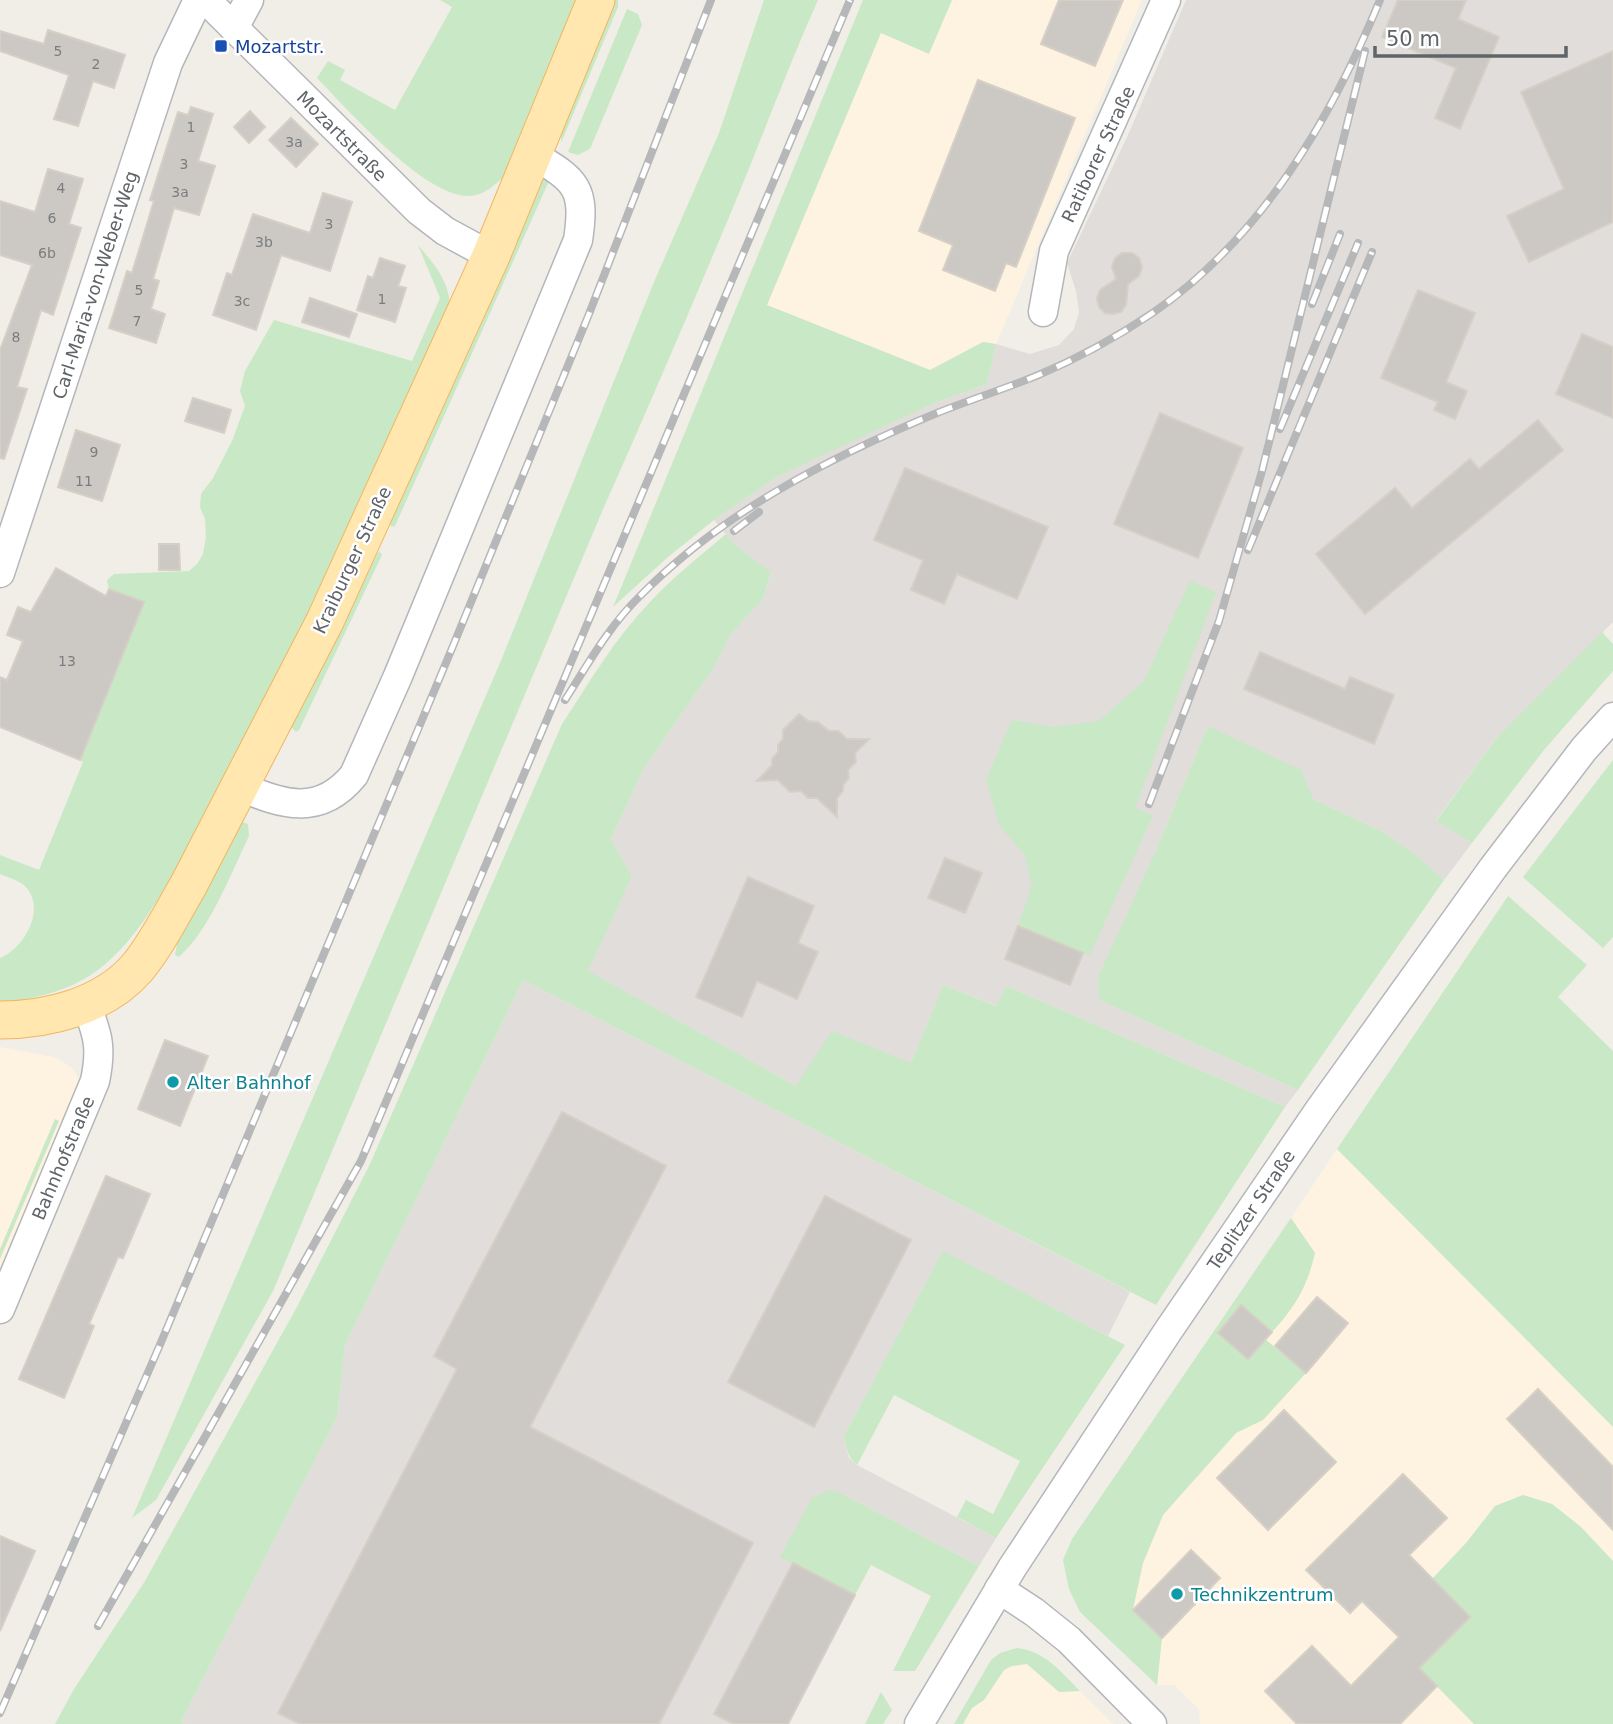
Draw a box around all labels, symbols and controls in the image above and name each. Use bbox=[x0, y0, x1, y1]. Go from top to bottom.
scale bar bbox=[1375, 14, 1566, 58]
text: 50 m bbox=[1386, 27, 1440, 51]
place label: Mozartstr. bbox=[235, 36, 324, 57]
marker: Mozartstr. bbox=[213, 38, 229, 54]
house number: 5 bbox=[54, 43, 62, 59]
house number: 2 bbox=[92, 56, 100, 72]
street label: Ratiborer Straße bbox=[1057, 82, 1139, 226]
street label: Mozartstraße bbox=[293, 87, 391, 185]
house number: 1 bbox=[187, 119, 195, 135]
house number: 3a bbox=[285, 134, 303, 150]
house number: 3 bbox=[180, 156, 188, 172]
street label: Carl-Maria-von-Weber-Weg bbox=[48, 168, 142, 402]
house number: 4 bbox=[57, 180, 66, 196]
house number: 3a bbox=[171, 184, 189, 200]
house number: 6 bbox=[48, 210, 57, 226]
house number: 3 bbox=[325, 216, 333, 232]
house number: 3b bbox=[255, 234, 273, 250]
house number: 6b bbox=[38, 245, 56, 261]
house number: 5 bbox=[135, 282, 143, 298]
house number: 1 bbox=[378, 291, 386, 307]
house number: 3c bbox=[234, 293, 250, 309]
house number: 7 bbox=[133, 313, 141, 329]
house number: 8 bbox=[12, 329, 20, 345]
house number: 9 bbox=[90, 444, 98, 460]
house number: 11 bbox=[75, 473, 93, 489]
street label: Kraiburger Straße bbox=[309, 483, 395, 637]
house number: 13 bbox=[58, 653, 76, 669]
place label: Alter Bahnhof bbox=[187, 1072, 311, 1093]
marker: Alter Bahnhof bbox=[165, 1074, 181, 1090]
street label: Bahnhofstraße bbox=[28, 1093, 98, 1223]
street label: Teplitzer Straße bbox=[1202, 1146, 1299, 1275]
place label: Technikzentrum bbox=[1190, 1584, 1333, 1605]
marker: Technikzentrum bbox=[1169, 1586, 1185, 1602]

